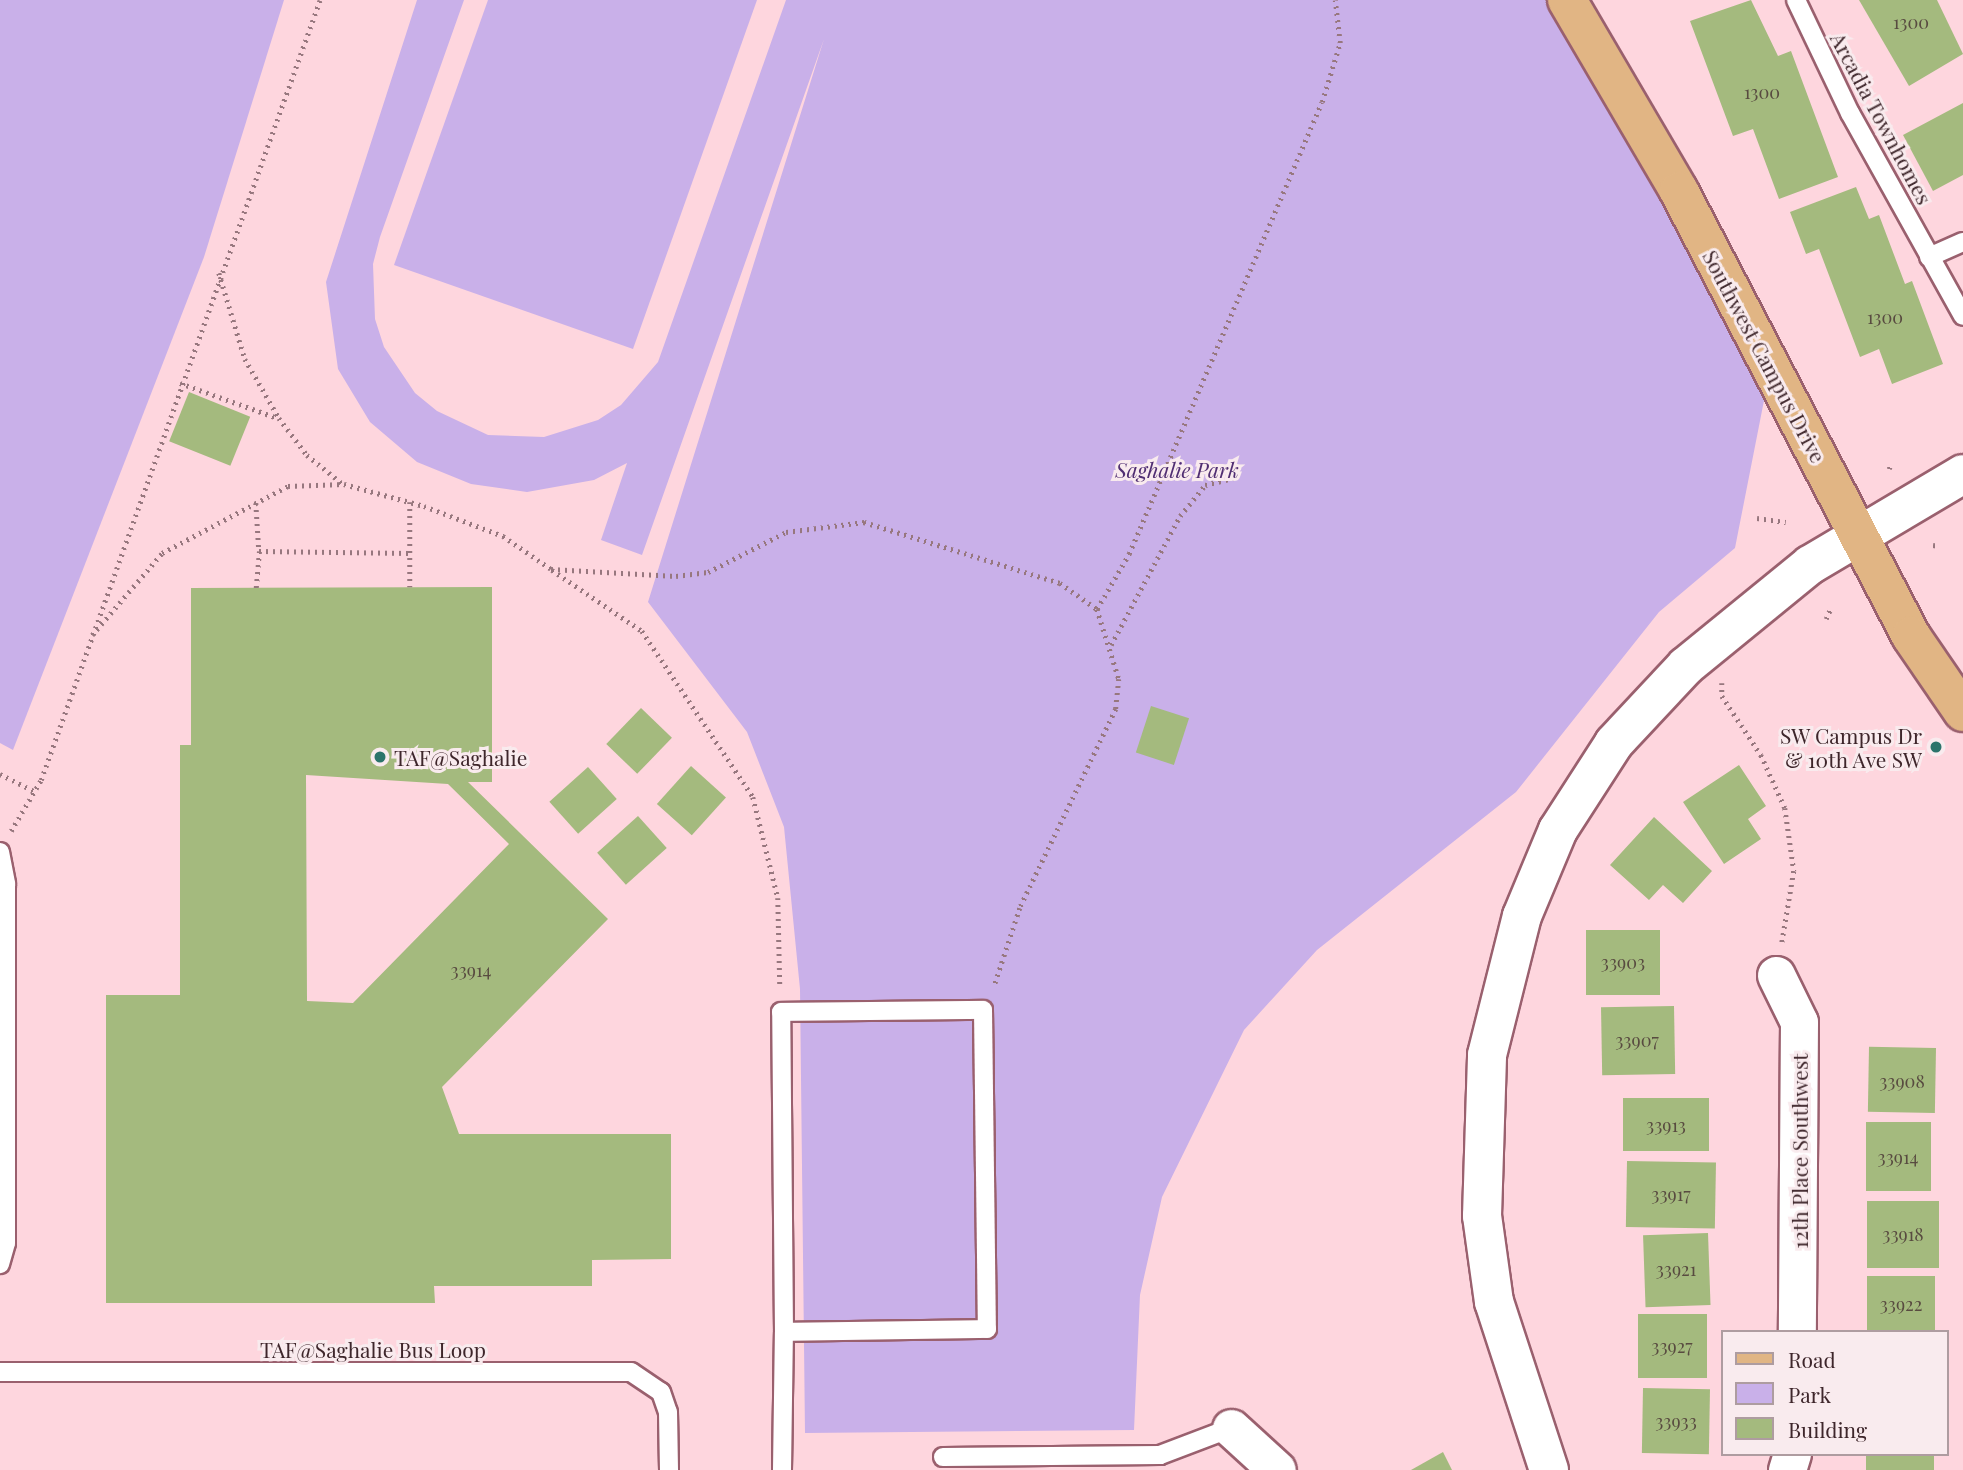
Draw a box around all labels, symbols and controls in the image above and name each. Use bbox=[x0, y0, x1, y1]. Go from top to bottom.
house number: 1300 bbox=[1893, 11, 1929, 33]
street label: Arcadia Townhomes bbox=[1826, 28, 1938, 208]
house number: 1300 bbox=[1744, 81, 1780, 103]
street label: Southwest Campus Drive bbox=[1698, 245, 1832, 467]
house number: 1300 bbox=[1867, 306, 1903, 328]
park label: Saghalie Park bbox=[1115, 456, 1239, 482]
place label: SW Campus Dr & 10th Ave SW bbox=[1779, 722, 1922, 772]
marker: SW Campus Dr & 10th Ave SW bbox=[1928, 739, 1944, 755]
place label: TAF@Saghalie bbox=[394, 744, 527, 770]
marker: TAF@Saghalie bbox=[372, 749, 388, 765]
house number: 33903 bbox=[1601, 951, 1645, 973]
house number: 33914 bbox=[451, 959, 491, 981]
house number: 33907 bbox=[1615, 1029, 1659, 1051]
street label: 12th Place Southwest bbox=[1786, 1053, 1812, 1249]
house number: 33908 bbox=[1879, 1070, 1925, 1092]
house number: 33913 bbox=[1646, 1114, 1686, 1136]
house number: 33914 bbox=[1878, 1146, 1918, 1168]
house number: 33917 bbox=[1651, 1183, 1691, 1205]
house number: 33918 bbox=[1882, 1223, 1924, 1245]
house number: 33921 bbox=[1656, 1258, 1696, 1280]
house number: 33922 bbox=[1880, 1293, 1922, 1315]
legend bbox=[1722, 1330, 1949, 1456]
house number: 33927 bbox=[1651, 1335, 1693, 1357]
street label: TAF@Saghalie Bus Loop bbox=[260, 1336, 486, 1362]
text: Road bbox=[1788, 1345, 1836, 1373]
text: Park bbox=[1788, 1380, 1831, 1408]
house number: 33933 bbox=[1655, 1410, 1697, 1432]
text: Building bbox=[1788, 1415, 1867, 1443]

